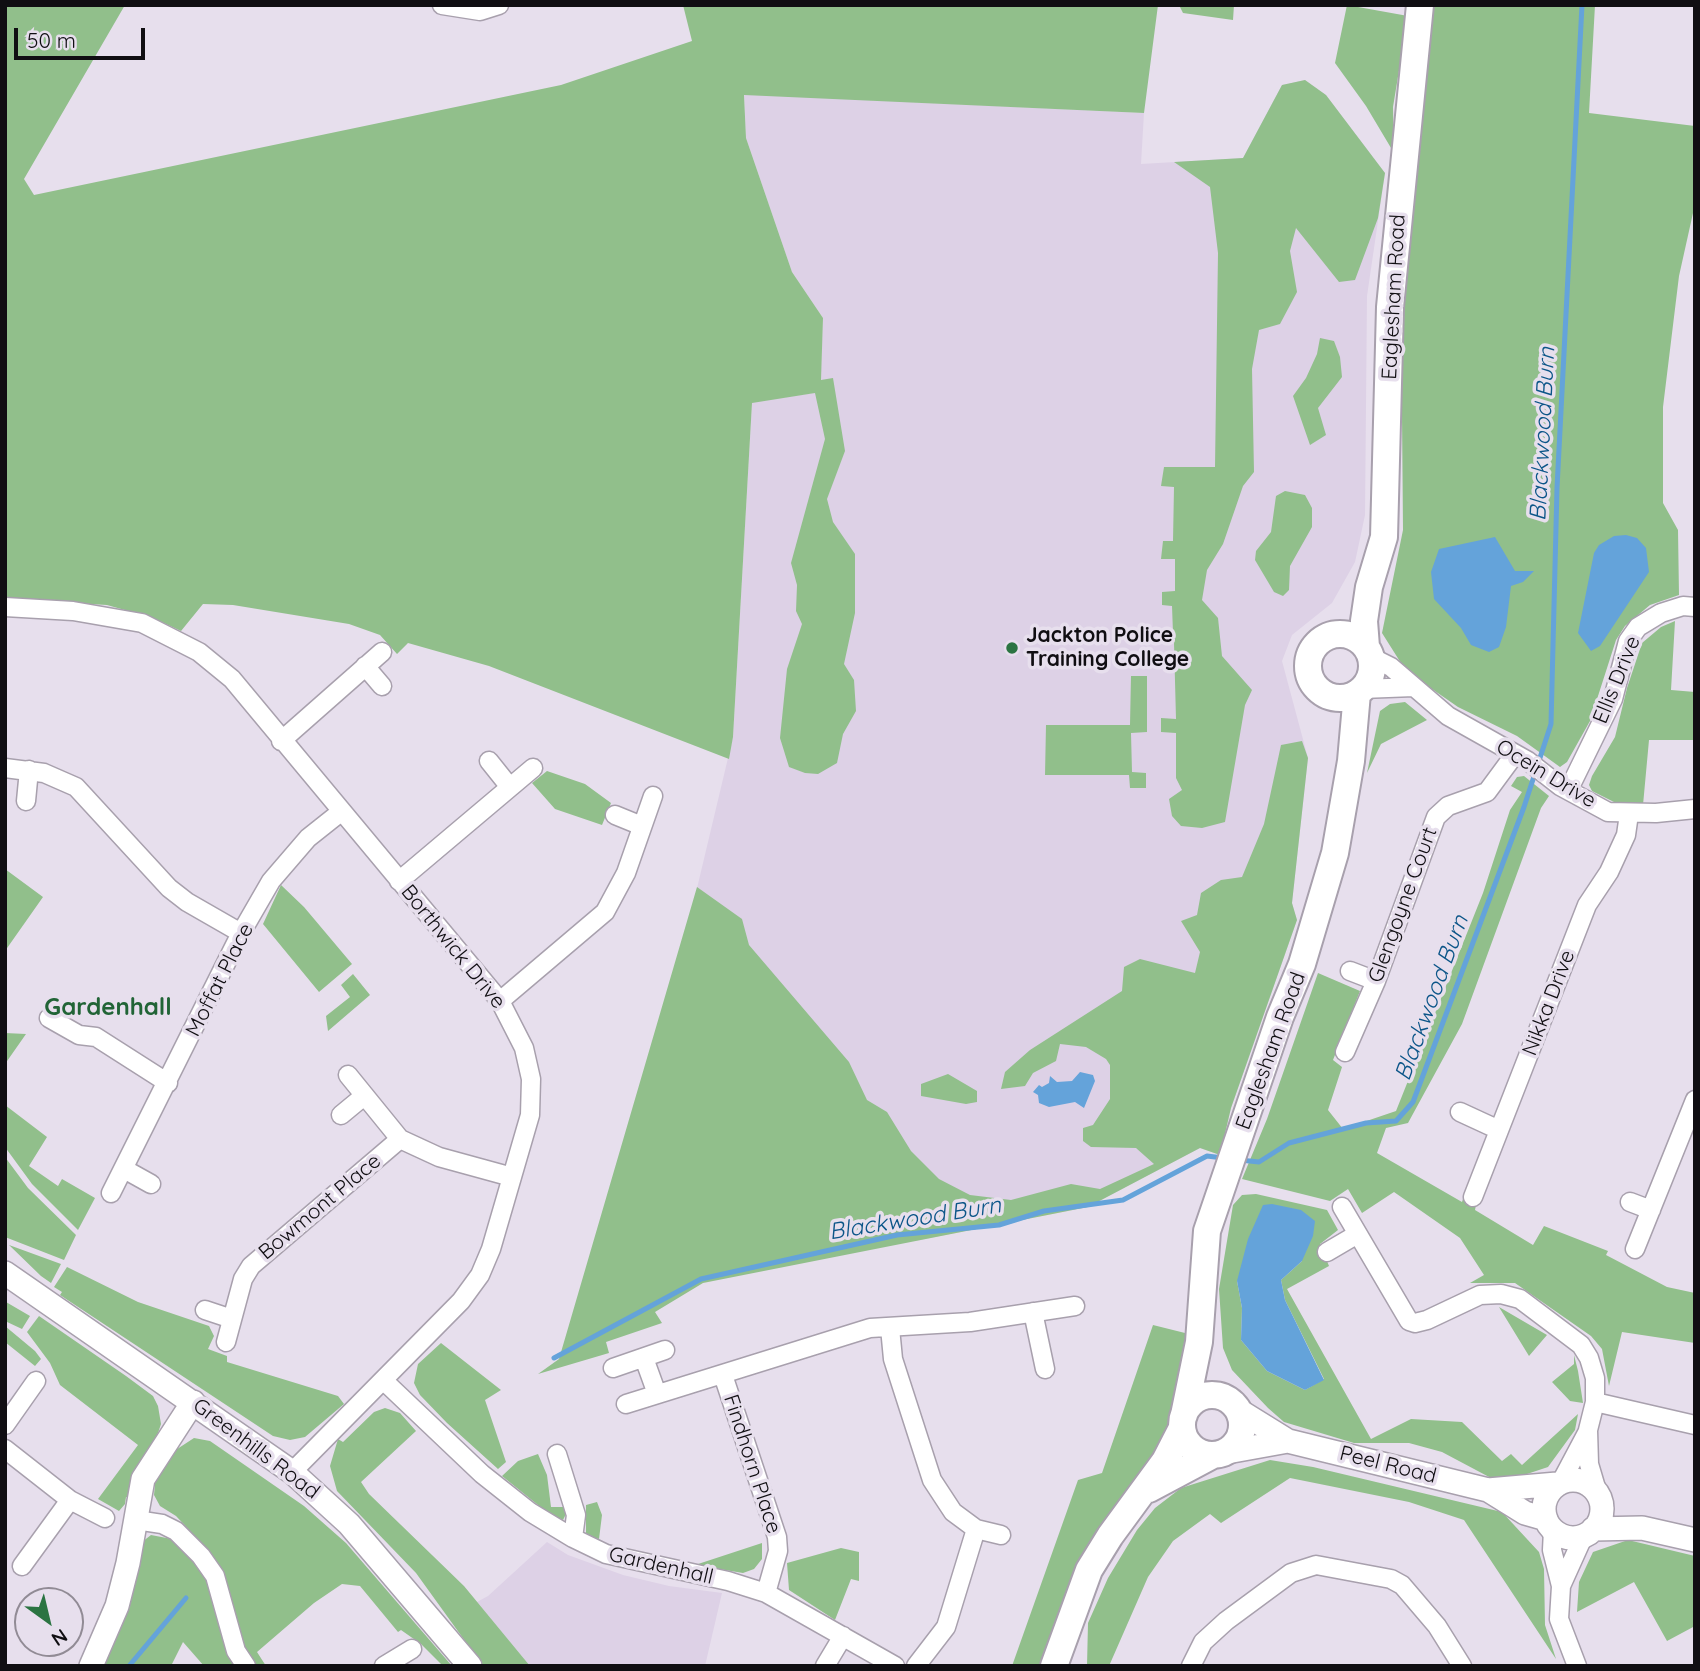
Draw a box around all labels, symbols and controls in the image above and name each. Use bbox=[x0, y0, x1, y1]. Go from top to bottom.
scale bar bbox=[18, 14, 149, 58]
text: 50 m bbox=[27, 27, 76, 53]
street label: Eaglesham Road bbox=[1377, 214, 1411, 380]
water label: Blackwood Burn bbox=[1525, 346, 1561, 522]
place label: Jackton Police Training College bbox=[1026, 623, 1189, 673]
street label: Ellis Drive bbox=[1588, 633, 1646, 727]
marker: Jackton Police Training College bbox=[1004, 640, 1020, 656]
street label: Ocein Drive bbox=[1492, 734, 1600, 814]
street label: Glengoyne Court bbox=[1363, 824, 1443, 986]
street label: Borthwick Drive bbox=[395, 880, 511, 1014]
water label: Blackwood Burn bbox=[1389, 912, 1475, 1084]
street label: Moffat Place bbox=[181, 919, 259, 1041]
street label: Nikka Drive bbox=[1517, 947, 1581, 1059]
street label: Eaglesham Road bbox=[1231, 969, 1311, 1133]
district label: Gardenhall bbox=[44, 994, 172, 1022]
street label: Bowmont Place bbox=[254, 1149, 386, 1265]
water label: Blackwood Burn bbox=[827, 1192, 1003, 1246]
street label: Findhorn Place bbox=[718, 1391, 786, 1537]
street label: Greenhills Road bbox=[188, 1393, 324, 1505]
street label: Peel Road bbox=[1337, 1441, 1439, 1489]
street label: Gardenhall bbox=[606, 1542, 716, 1590]
north arrow bbox=[14, 1587, 84, 1657]
text: N bbox=[47, 1624, 72, 1652]

